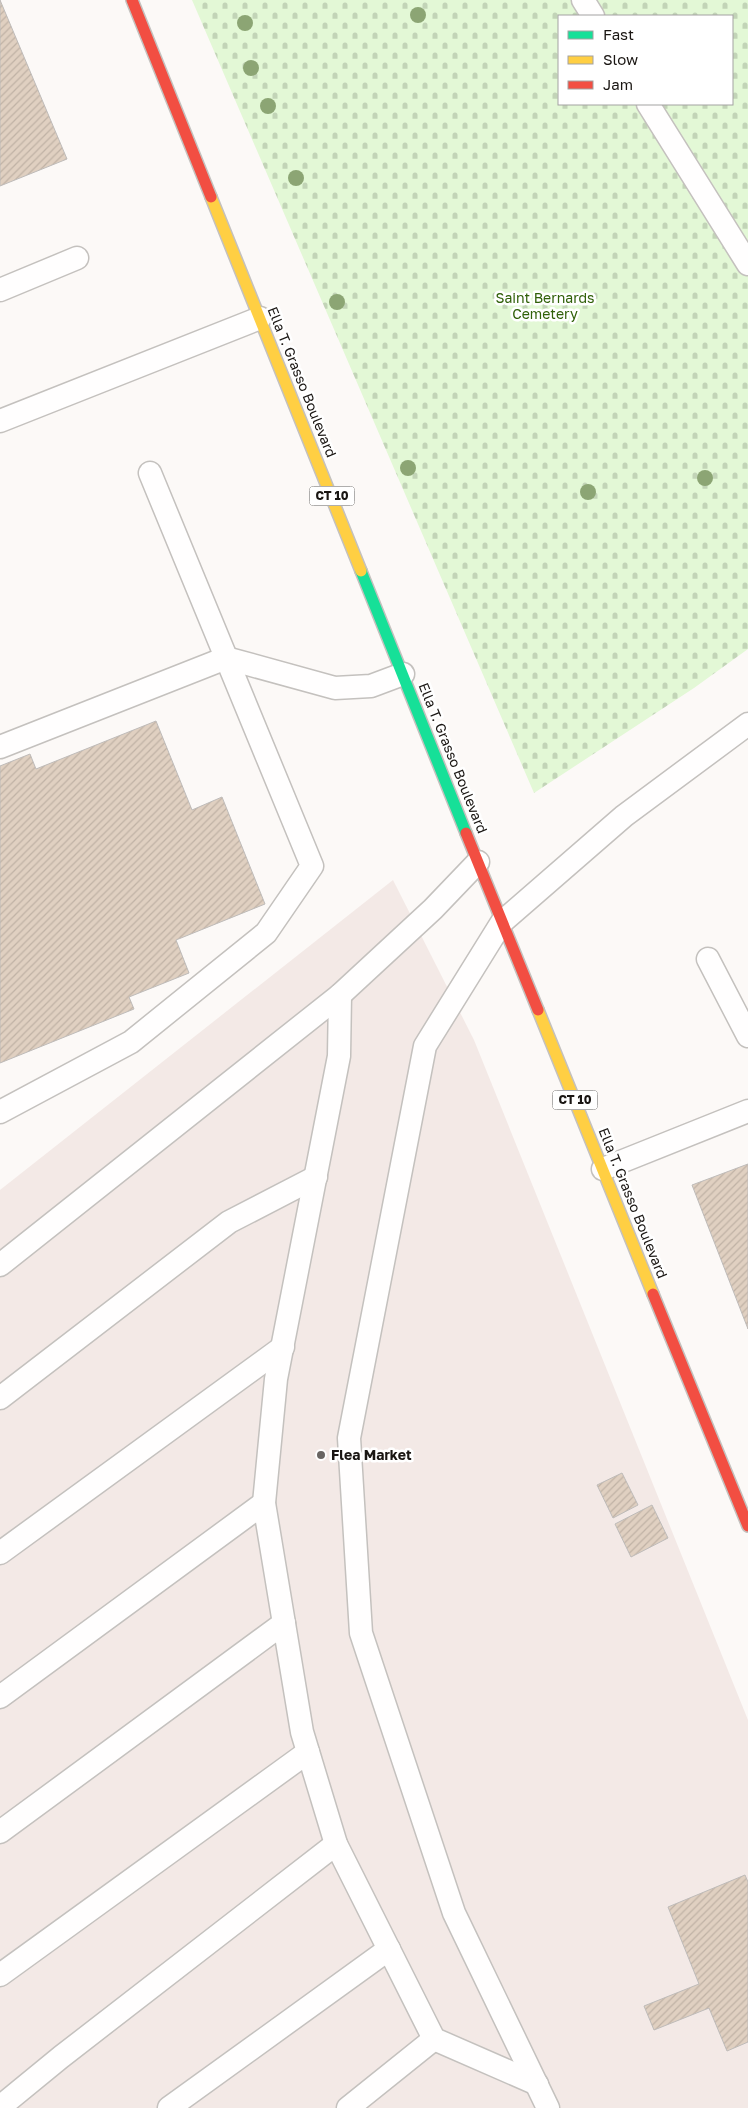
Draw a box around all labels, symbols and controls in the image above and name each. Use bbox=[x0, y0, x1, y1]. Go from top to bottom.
legend bbox=[558, 15, 733, 105]
text: Fast bbox=[603, 25, 634, 43]
text: Slow bbox=[603, 50, 638, 68]
text: Jam bbox=[603, 75, 633, 93]
park label: Saint Bernards Cemetery bbox=[495, 289, 595, 322]
street label: Ella T. Grasso Boulevard bbox=[264, 304, 341, 460]
road number: CT 10 bbox=[310, 486, 354, 506]
street label: Ella T. Grasso Boulevard bbox=[415, 680, 492, 836]
road number: CT 10 bbox=[552, 1090, 598, 1110]
street label: Ella T. Grasso Boulevard bbox=[595, 1125, 672, 1281]
place label: Flea Market bbox=[331, 1446, 412, 1463]
marker: Flea Market bbox=[315, 1449, 327, 1461]

